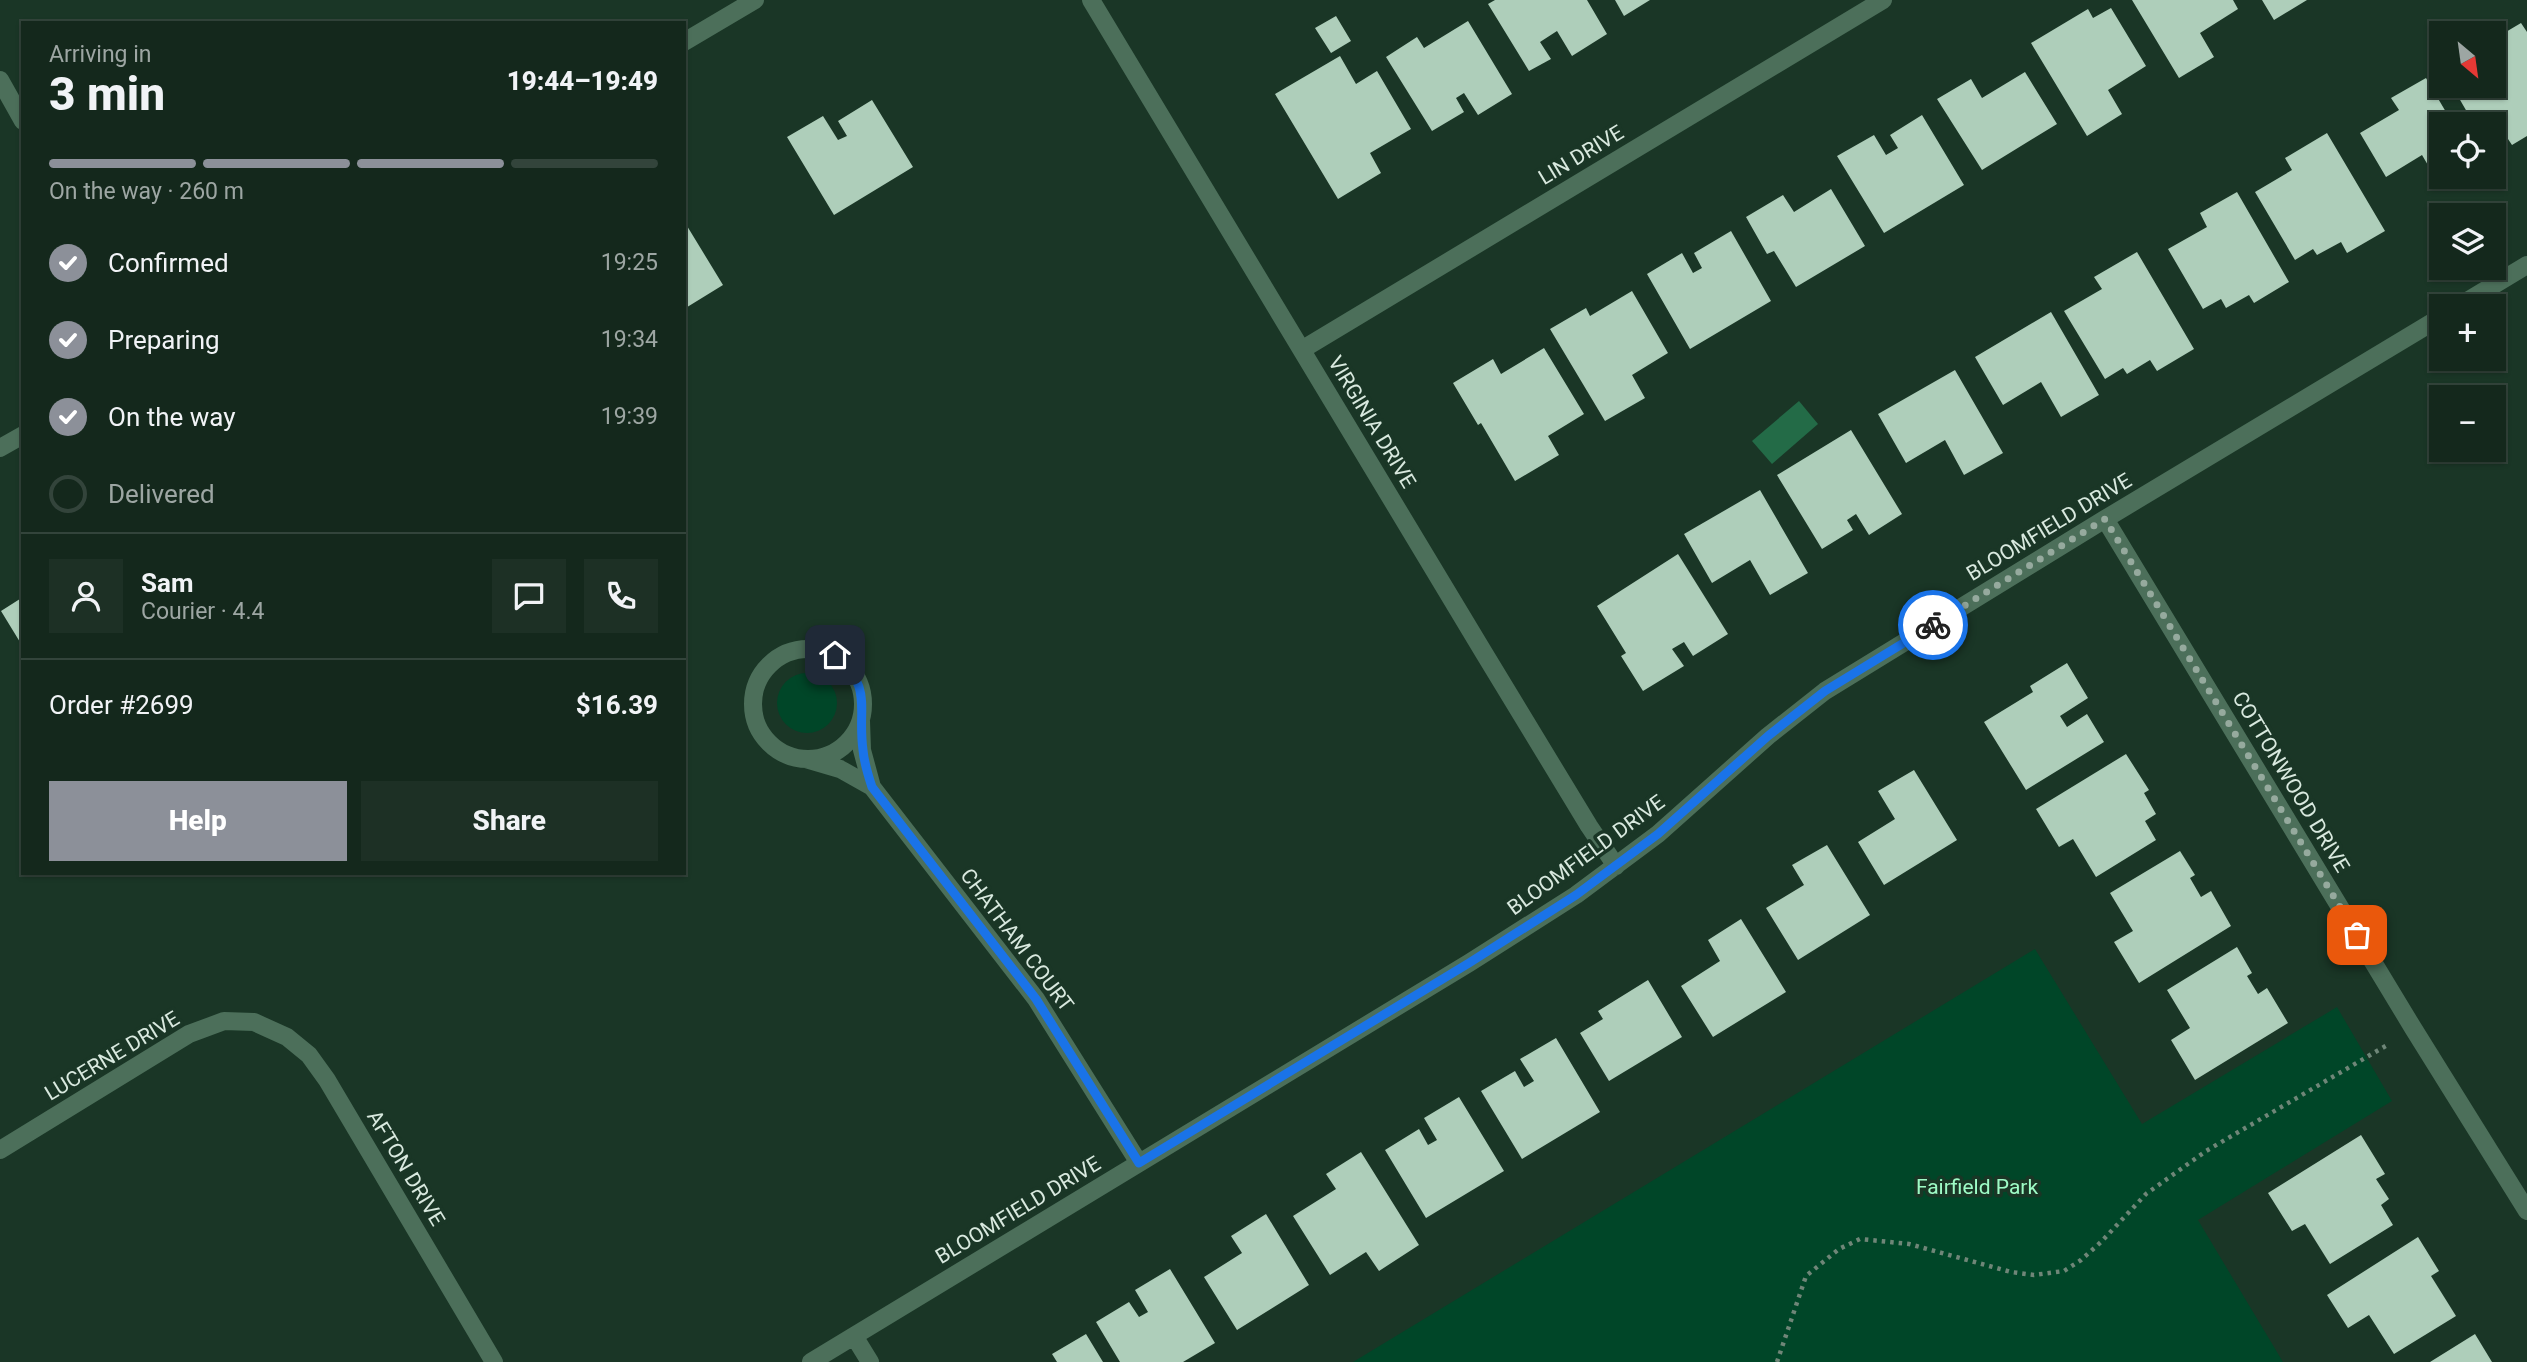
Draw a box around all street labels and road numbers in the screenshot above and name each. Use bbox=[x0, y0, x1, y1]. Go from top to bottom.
street label: LIN DRIVE bbox=[1534, 120, 1628, 190]
street label: VIRGINIA DRIVE bbox=[1323, 352, 1421, 492]
street label: BLOOMFIELD DRIVE bbox=[1962, 468, 2136, 586]
street label: COTTONWOOD DRIVE bbox=[2228, 687, 2354, 877]
street label: BLOOMFIELD DRIVE bbox=[1503, 790, 1669, 920]
street label: CHATHAM COURT bbox=[955, 864, 1079, 1016]
street label: LUCERNE DRIVE bbox=[40, 1006, 184, 1106]
street label: AFTON DRIVE bbox=[362, 1106, 450, 1230]
street label: BLOOMFIELD DRIVE bbox=[931, 1151, 1105, 1269]

